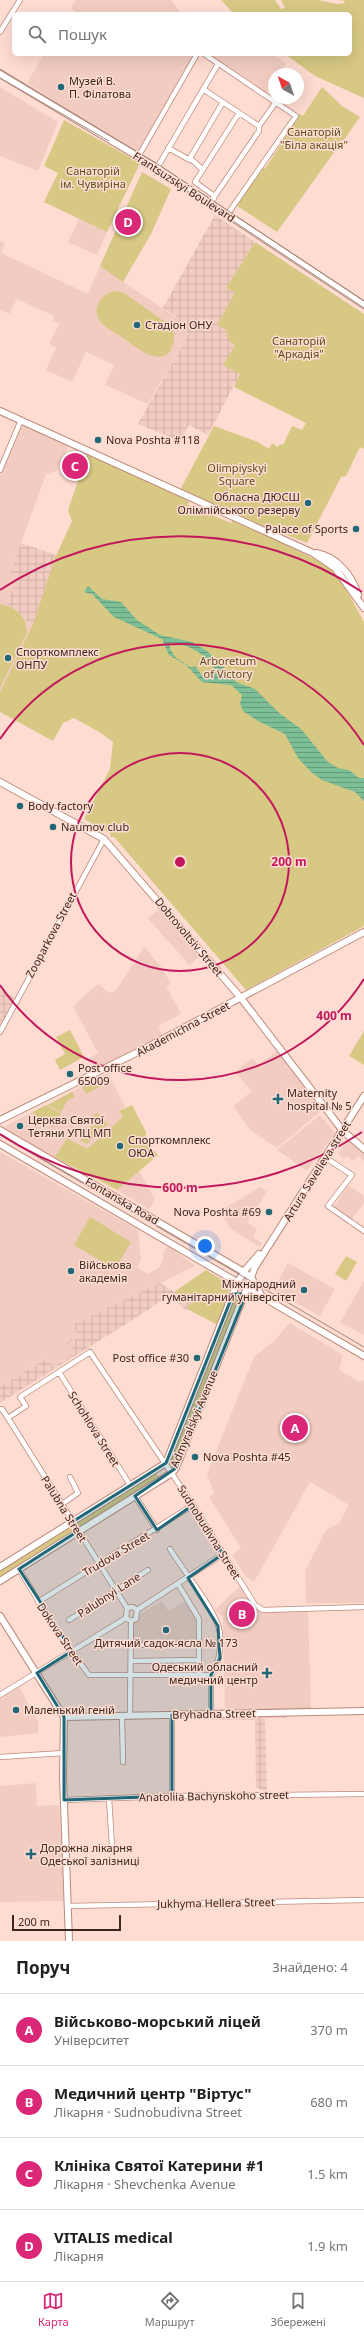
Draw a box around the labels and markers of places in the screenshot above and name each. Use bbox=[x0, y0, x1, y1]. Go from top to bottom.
place label: Музей В. П. Філатова bbox=[69, 73, 131, 101]
marker: Музей В. П. Філатова bbox=[56, 82, 66, 92]
pin: D bbox=[115, 207, 141, 237]
place label: Стадіон ОНУ bbox=[145, 317, 212, 332]
marker: Стадіон ОНУ bbox=[132, 320, 142, 330]
place label: Nova Poshta #118 bbox=[106, 432, 200, 447]
marker: Nova Poshta #118 bbox=[93, 435, 103, 445]
pin: C bbox=[62, 451, 88, 481]
place label: Обласна ДЮСШ Олімпійського резерву bbox=[177, 489, 300, 517]
marker: Обласна ДЮСШ Олімпійського резерву bbox=[303, 498, 313, 508]
place label: Palace of Sports bbox=[265, 521, 348, 536]
marker: Palace of Sports bbox=[351, 524, 361, 534]
place label: Спорткомплекс ОНПУ bbox=[16, 644, 99, 672]
marker: Спорткомплекс ОНПУ bbox=[3, 653, 13, 663]
place label: Body factory bbox=[28, 798, 93, 813]
marker: Body factory bbox=[15, 801, 25, 811]
place label: Naumov club bbox=[61, 819, 129, 834]
marker: Naumov club bbox=[48, 822, 58, 832]
centre of rings bbox=[173, 855, 187, 869]
place label: Post office 65009 bbox=[78, 1060, 132, 1088]
marker: Post office 65009 bbox=[65, 1069, 75, 1079]
place label: Maternity hospital № 5 bbox=[287, 1085, 352, 1113]
marker: Maternity hospital № 5 bbox=[272, 1093, 284, 1105]
place label: Церква Святої Тетяни УПЦ МП bbox=[28, 1112, 111, 1140]
marker: Церква Святої Тетяни УПЦ МП bbox=[15, 1121, 25, 1131]
place label: Спорткомплекс ОЮА bbox=[128, 1132, 211, 1160]
marker: Спорткомплекс ОЮА bbox=[115, 1141, 125, 1151]
place label: Nova Poshta #69 bbox=[174, 1204, 261, 1219]
marker: Nova Poshta #69 bbox=[264, 1207, 274, 1217]
place label: Військова академія bbox=[79, 1257, 132, 1285]
marker: Військова академія bbox=[66, 1266, 76, 1276]
place label: Міжнародний гуманітарний універсітет bbox=[162, 1276, 296, 1304]
marker: Міжнародний гуманітарний універсітет bbox=[299, 1285, 309, 1295]
place label: Post office #30 bbox=[112, 1350, 189, 1365]
marker: Post office #30 bbox=[192, 1353, 202, 1363]
pin: A bbox=[282, 1413, 308, 1443]
place label: Nova Poshta #45 bbox=[203, 1449, 290, 1464]
marker: Nova Poshta #45 bbox=[190, 1452, 200, 1462]
pin: B bbox=[229, 1599, 255, 1629]
marker: Дитячий садок-ясла № 173 bbox=[161, 1625, 171, 1635]
place label: Дитячий садок-ясла № 173 bbox=[94, 1635, 238, 1650]
place label: Одеський обласний медичний центр bbox=[152, 1659, 258, 1687]
marker: Одеський обласний медичний центр bbox=[261, 1667, 273, 1679]
place label: Маленький геній bbox=[24, 1702, 115, 1717]
marker: Маленький геній bbox=[11, 1705, 21, 1715]
place label: Дорожна лікарня Одеської залізниці bbox=[40, 1840, 140, 1868]
marker: Дорожна лікарня Одеської залізниці bbox=[25, 1848, 37, 1860]

